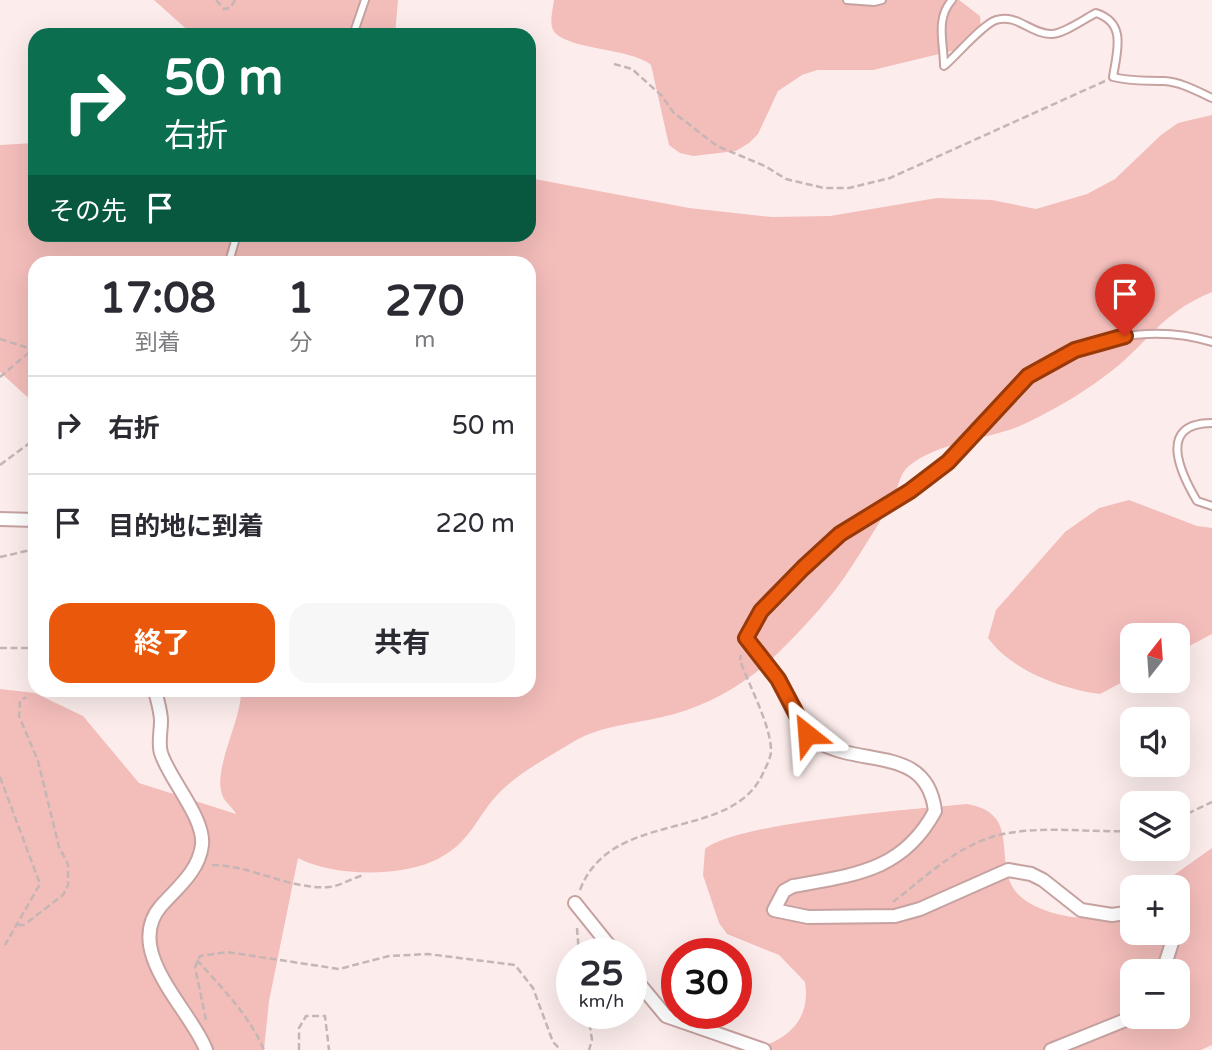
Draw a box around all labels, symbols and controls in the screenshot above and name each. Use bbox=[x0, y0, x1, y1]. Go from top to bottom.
text: 50 m bbox=[164, 49, 283, 108]
icon: right bbox=[49, 56, 140, 147]
text: 右折 bbox=[164, 117, 228, 155]
icon: arrive bbox=[141, 189, 179, 227]
text: その先 bbox=[49, 196, 127, 227]
pin bbox=[1095, 264, 1155, 336]
text: 17:08 bbox=[100, 273, 216, 324]
text: 1 bbox=[287, 273, 314, 324]
icon: arrive bbox=[1106, 275, 1144, 313]
text: 270 bbox=[385, 276, 464, 327]
text: m bbox=[414, 326, 435, 354]
text: 到着 bbox=[135, 329, 181, 357]
text: 分 bbox=[289, 329, 312, 357]
icon: right bbox=[49, 406, 87, 444]
text: 50 m bbox=[452, 410, 515, 441]
text: 右折 bbox=[108, 413, 160, 444]
icon: arrive bbox=[49, 504, 87, 542]
text: 220 m bbox=[435, 508, 515, 539]
text: 目的地に到着 bbox=[108, 511, 264, 542]
button: 終了 bbox=[49, 603, 275, 683]
button: 共有 bbox=[289, 603, 515, 683]
north arrow bbox=[1120, 623, 1190, 693]
map controls bbox=[1120, 623, 1190, 1029]
position arrow bbox=[770, 697, 844, 771]
button: sound bbox=[1120, 707, 1190, 777]
button: layers bbox=[1120, 791, 1190, 861]
button: + bbox=[1120, 875, 1190, 945]
speed limit sign: 30 bbox=[661, 938, 752, 1029]
text: 25 bbox=[580, 953, 623, 995]
button: − bbox=[1120, 959, 1190, 1029]
text: km/h bbox=[579, 990, 624, 1012]

